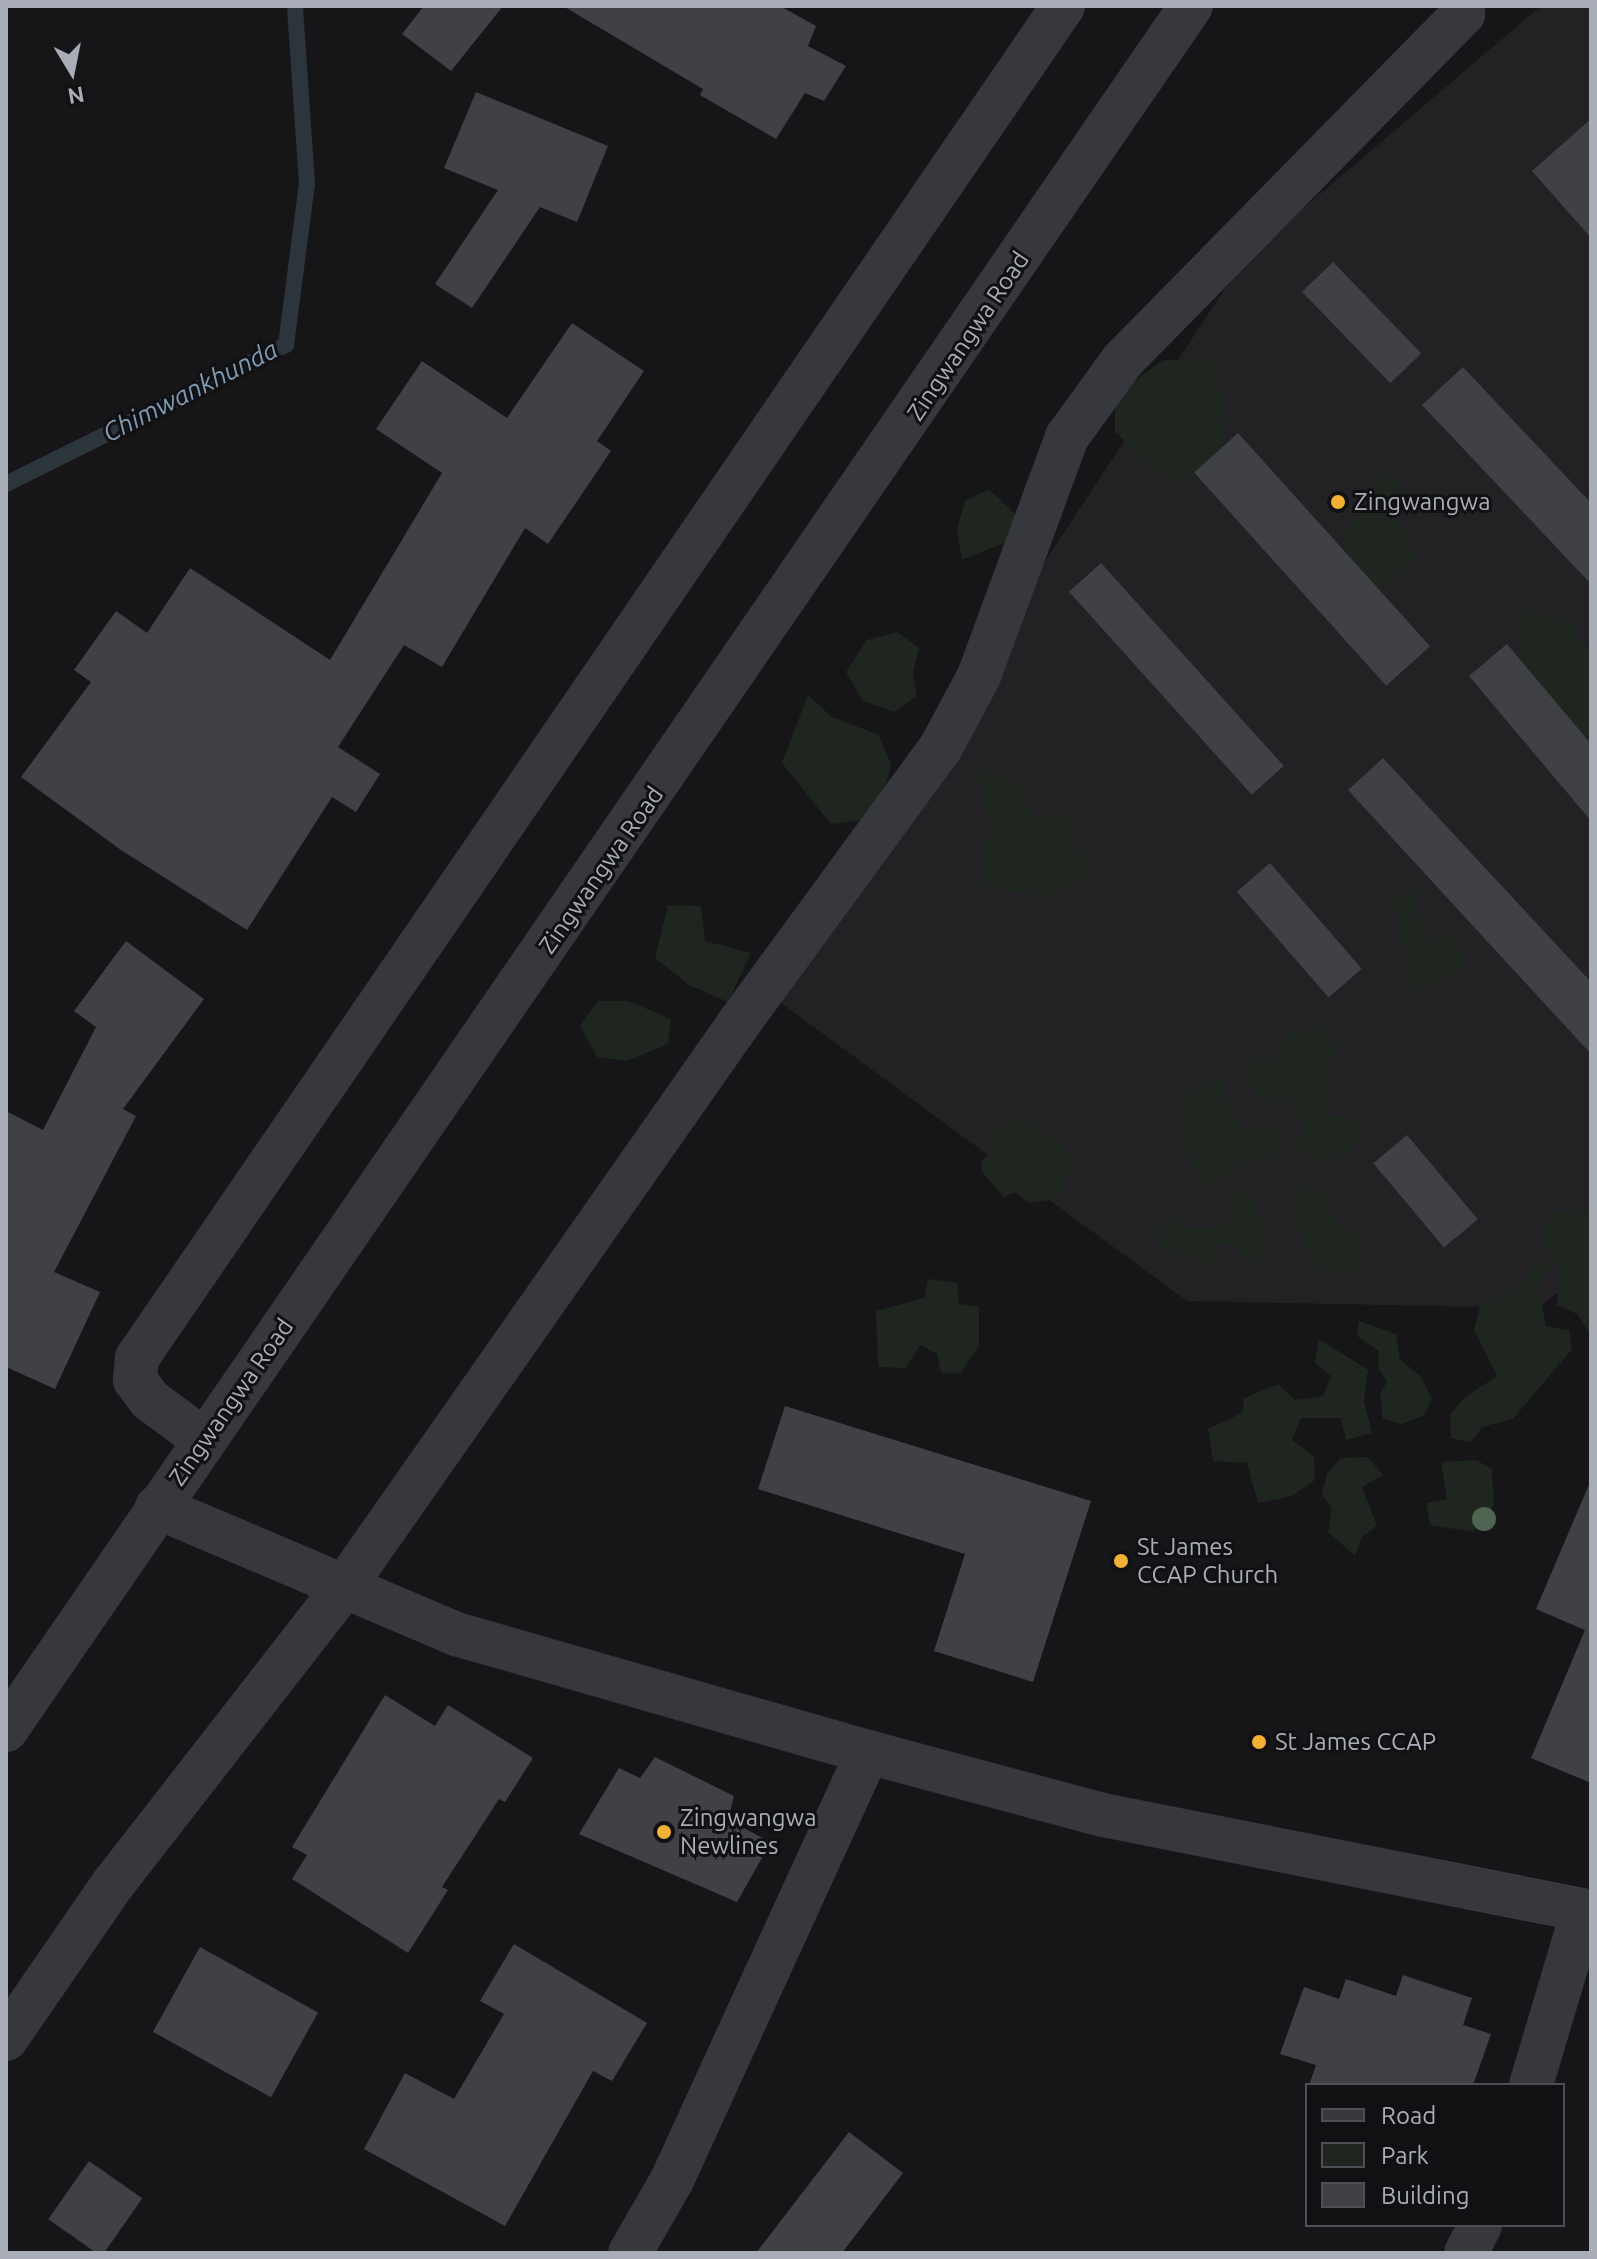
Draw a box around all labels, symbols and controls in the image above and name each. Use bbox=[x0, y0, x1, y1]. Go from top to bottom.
north arrow bbox=[32, 32, 112, 112]
text: N bbox=[66, 82, 87, 110]
street label: Zingwangwa Road bbox=[901, 246, 1035, 426]
water label: Chimwankhunda bbox=[97, 333, 283, 449]
place label: Zingwangwa bbox=[1354, 488, 1490, 516]
marker: Zingwangwa bbox=[1329, 493, 1347, 511]
street label: Zingwangwa Road bbox=[533, 781, 669, 959]
street label: Zingwangwa Road bbox=[163, 1313, 299, 1491]
place label: St James CCAP Church bbox=[1137, 1533, 1278, 1589]
marker: St James CCAP Church bbox=[1112, 1552, 1130, 1570]
place label: St James CCAP bbox=[1275, 1728, 1436, 1756]
marker: St James CCAP bbox=[1250, 1733, 1268, 1751]
place label: Zingwangwa Newlines bbox=[680, 1804, 816, 1860]
marker: Zingwangwa Newlines bbox=[655, 1823, 673, 1841]
legend bbox=[1305, 2083, 1565, 2227]
text: Road bbox=[1381, 2102, 1436, 2129]
text: Park bbox=[1381, 2142, 1429, 2169]
text: Building bbox=[1381, 2182, 1469, 2209]

